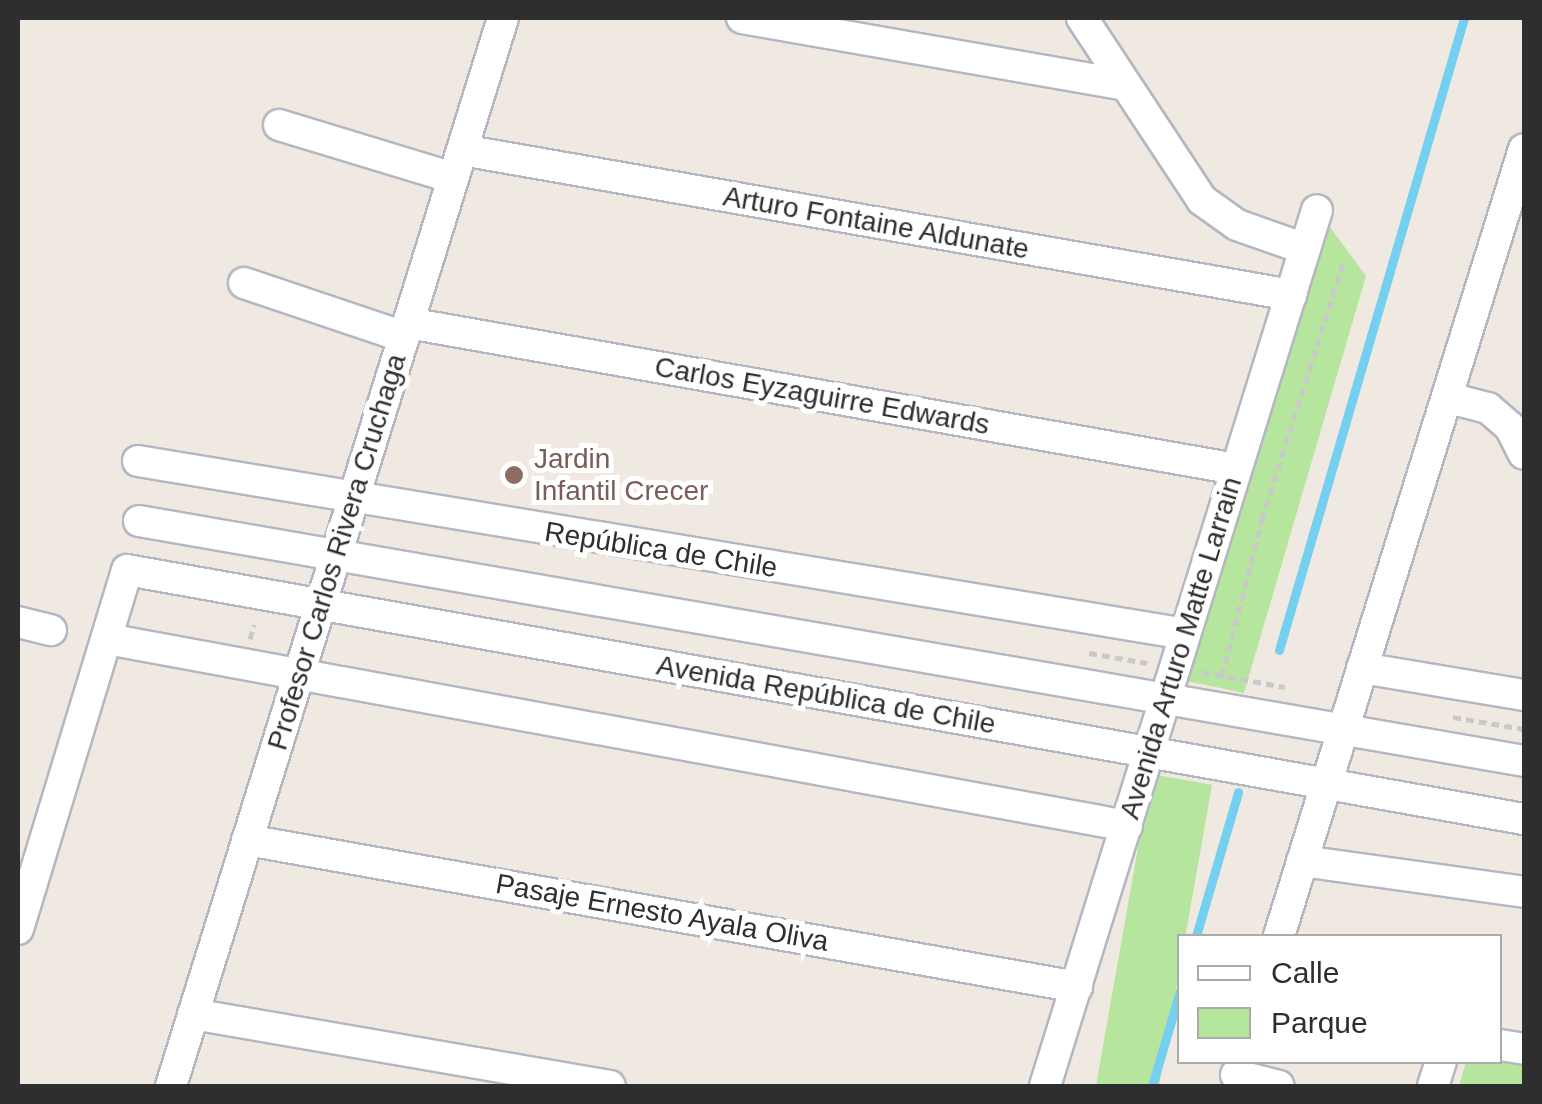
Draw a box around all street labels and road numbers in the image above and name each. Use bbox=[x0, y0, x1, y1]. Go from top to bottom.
street label: Arturo Fontaine Aldunate bbox=[720, 179, 1032, 267]
street label: Profesor Carlos Rivera Cruchaga bbox=[261, 350, 413, 754]
street label: Carlos Eyzaguirre Edwards bbox=[652, 350, 992, 442]
street label: Avenida Arturo Matte Larrain bbox=[1113, 472, 1249, 824]
street label: República de Chile bbox=[542, 515, 780, 585]
street label: Avenida República de Chile bbox=[654, 649, 998, 741]
street label: Pasaje Ernesto Ayala Oliva bbox=[492, 867, 832, 959]

